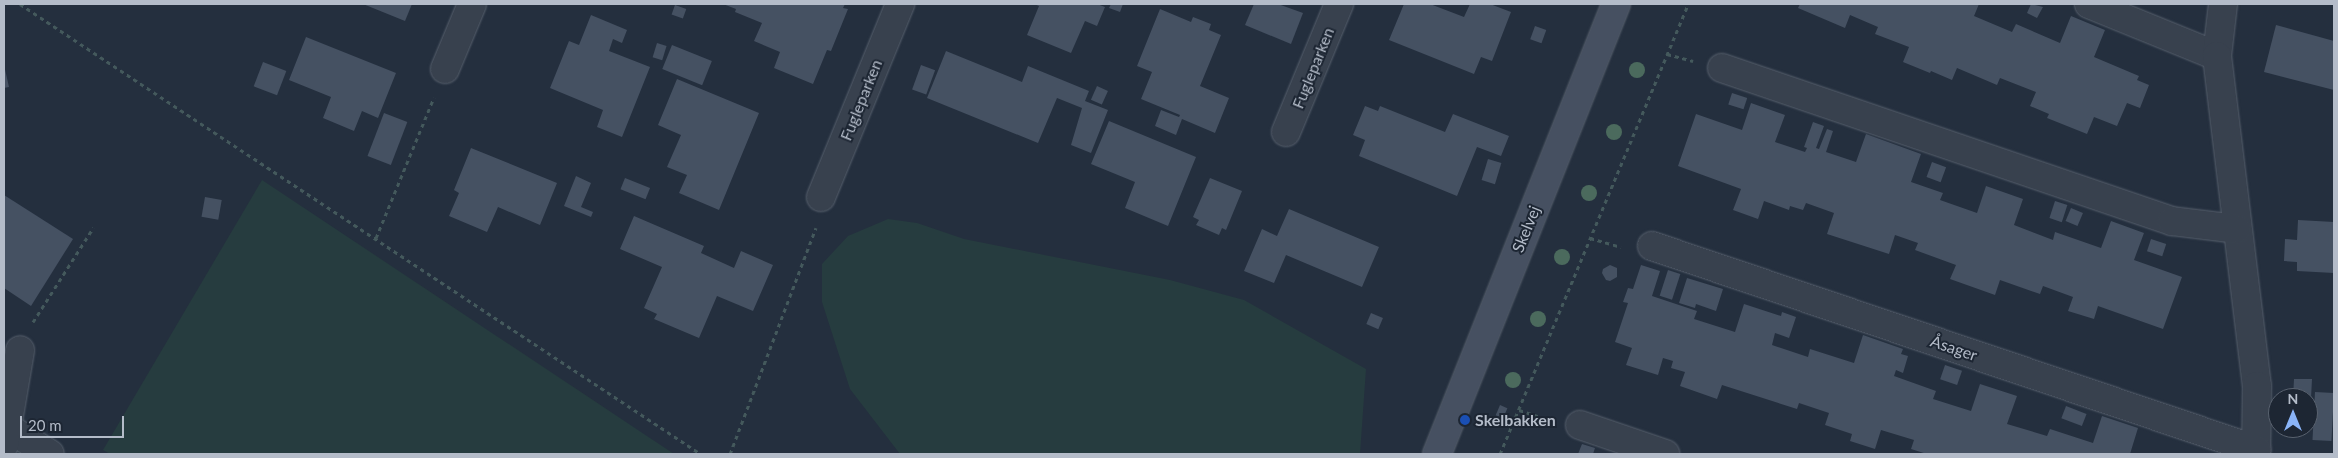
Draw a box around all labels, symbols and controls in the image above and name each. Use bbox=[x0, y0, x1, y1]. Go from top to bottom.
street label: Fugleparken bbox=[1288, 25, 1338, 111]
street label: Fugleparken bbox=[836, 57, 886, 143]
street label: Skelvej bbox=[1508, 203, 1544, 255]
street label: Åsager bbox=[1928, 331, 1980, 365]
north arrow bbox=[2268, 388, 2318, 438]
text: N bbox=[2288, 390, 2298, 407]
scale bar bbox=[22, 406, 126, 438]
place label: Skelbakken bbox=[1475, 410, 1556, 430]
marker: Skelbakken bbox=[1459, 414, 1471, 426]
text: 20 m bbox=[28, 416, 62, 434]

